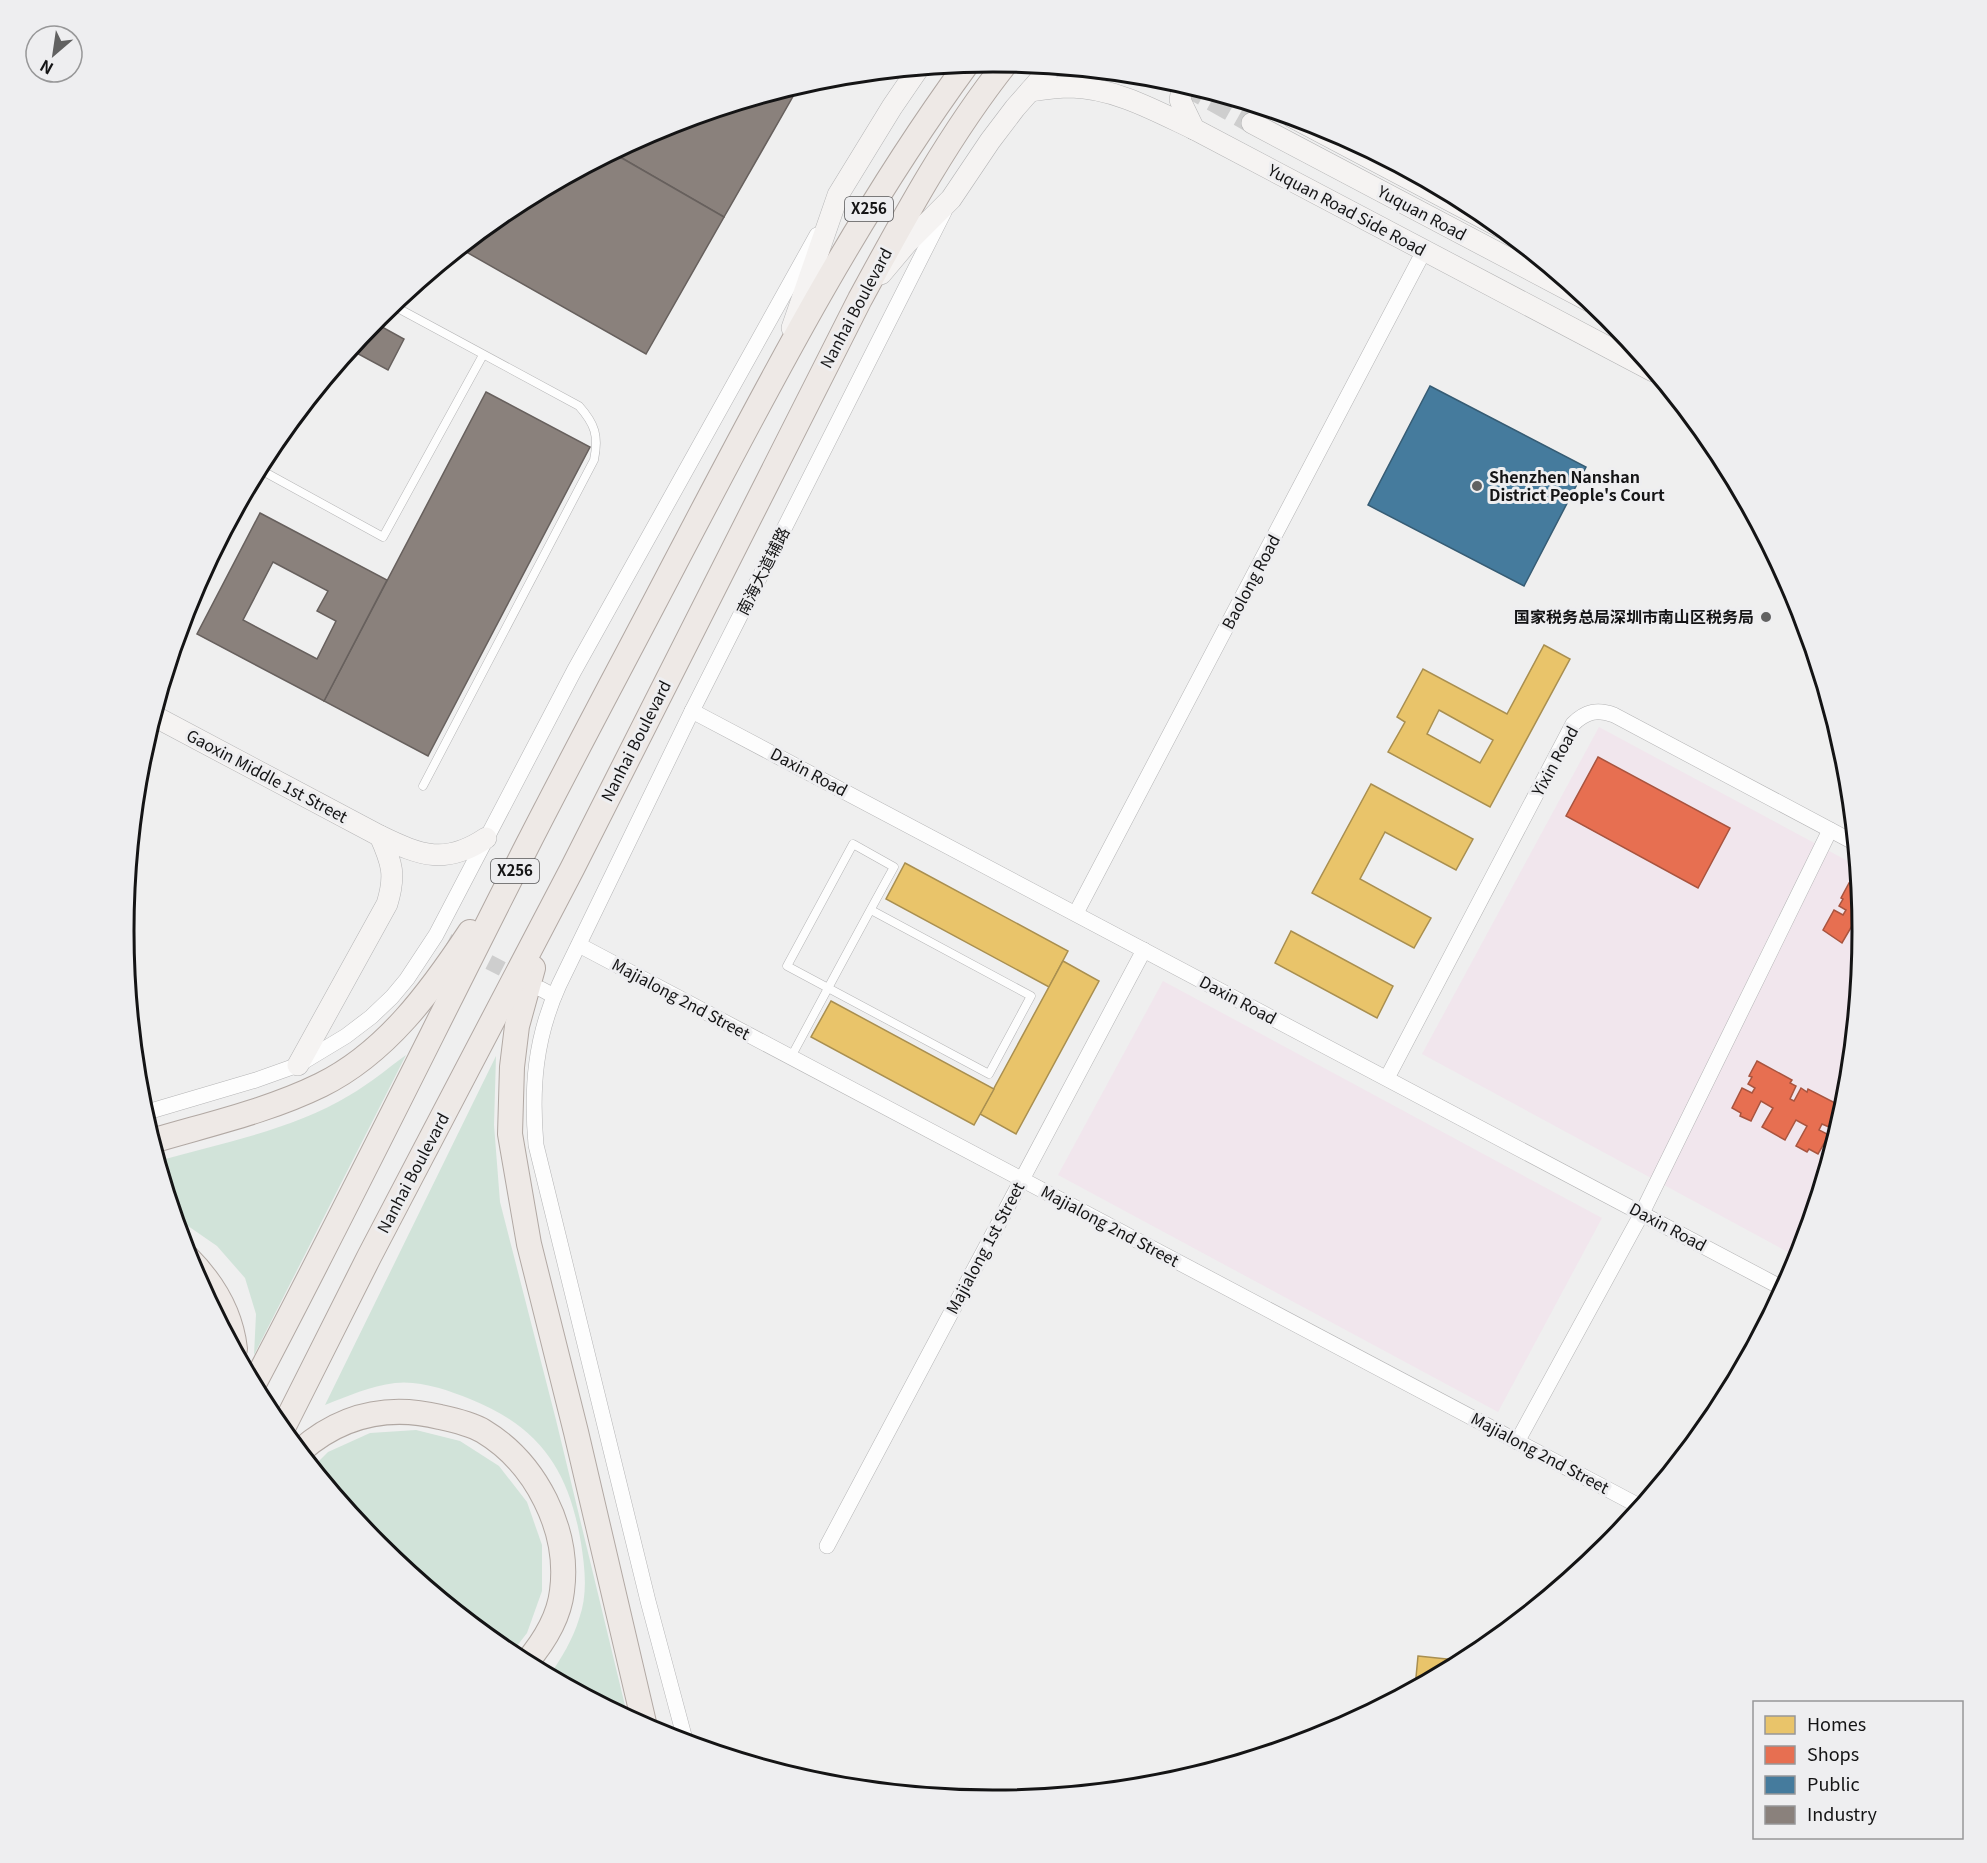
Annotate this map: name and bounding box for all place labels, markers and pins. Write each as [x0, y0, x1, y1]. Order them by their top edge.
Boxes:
place label: Shenzhen Nanshan District People's Court [1489, 464, 1665, 506]
marker: Shenzhen Nanshan District People's Court [1470, 479, 1484, 493]
place label: 国家税务总局深圳市南山区税务局 [1514, 604, 1754, 628]
marker: 国家税务总局深圳市南山区税务局 [1759, 610, 1773, 624]

